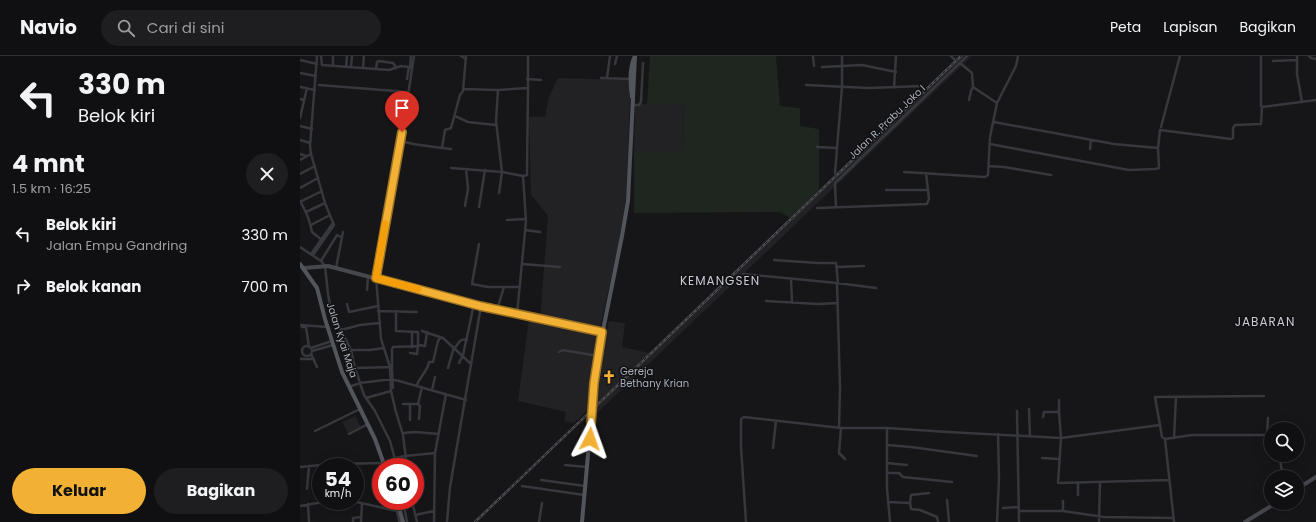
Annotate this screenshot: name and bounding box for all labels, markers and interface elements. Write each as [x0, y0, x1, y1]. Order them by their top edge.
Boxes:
search box [101, 10, 381, 46]
text: Navio [20, 14, 77, 41]
icon: search [115, 17, 137, 39]
text: Cari di sini [147, 17, 224, 38]
text: Peta [1110, 17, 1141, 37]
text: Lapisan [1163, 17, 1217, 37]
text: Bagikan [1239, 17, 1296, 37]
text: 330 m [78, 65, 166, 104]
icon: left [12, 72, 64, 124]
street label: Jalan R. Prabu Joko I [845, 81, 929, 163]
pin [385, 91, 419, 132]
icon: arrive [391, 97, 413, 119]
text: Belok kiri [78, 103, 155, 128]
text: 4 mnt [12, 147, 85, 180]
button: close [246, 153, 288, 195]
text: 1.5 km · 16:25 [12, 179, 91, 198]
text: Belok kiri [46, 214, 116, 235]
icon: left [12, 223, 34, 245]
text: 330 m [241, 224, 288, 245]
text: Jalan Empu Gandring [46, 236, 187, 255]
district label: KEMANGSEN [680, 272, 760, 289]
icon: right [12, 275, 34, 297]
text: Belok kanan [46, 276, 141, 297]
text: 700 m [242, 276, 288, 297]
street label: Jalan Kyai Maja [323, 300, 361, 380]
district label: JABARAN [1235, 313, 1295, 330]
place label: Gereja Bethany Krian [620, 364, 689, 391]
church icon: Gereja Bethany Krian [601, 369, 617, 385]
position arrow [569, 418, 611, 460]
map controls [1264, 422, 1304, 510]
button: search [1264, 422, 1304, 462]
speed limit sign: 60 [372, 458, 424, 510]
text: 54 [325, 465, 351, 493]
button: Keluar [12, 468, 146, 514]
button: Bagikan [154, 468, 288, 514]
button: layers [1264, 470, 1304, 510]
text: km/h [325, 486, 351, 501]

